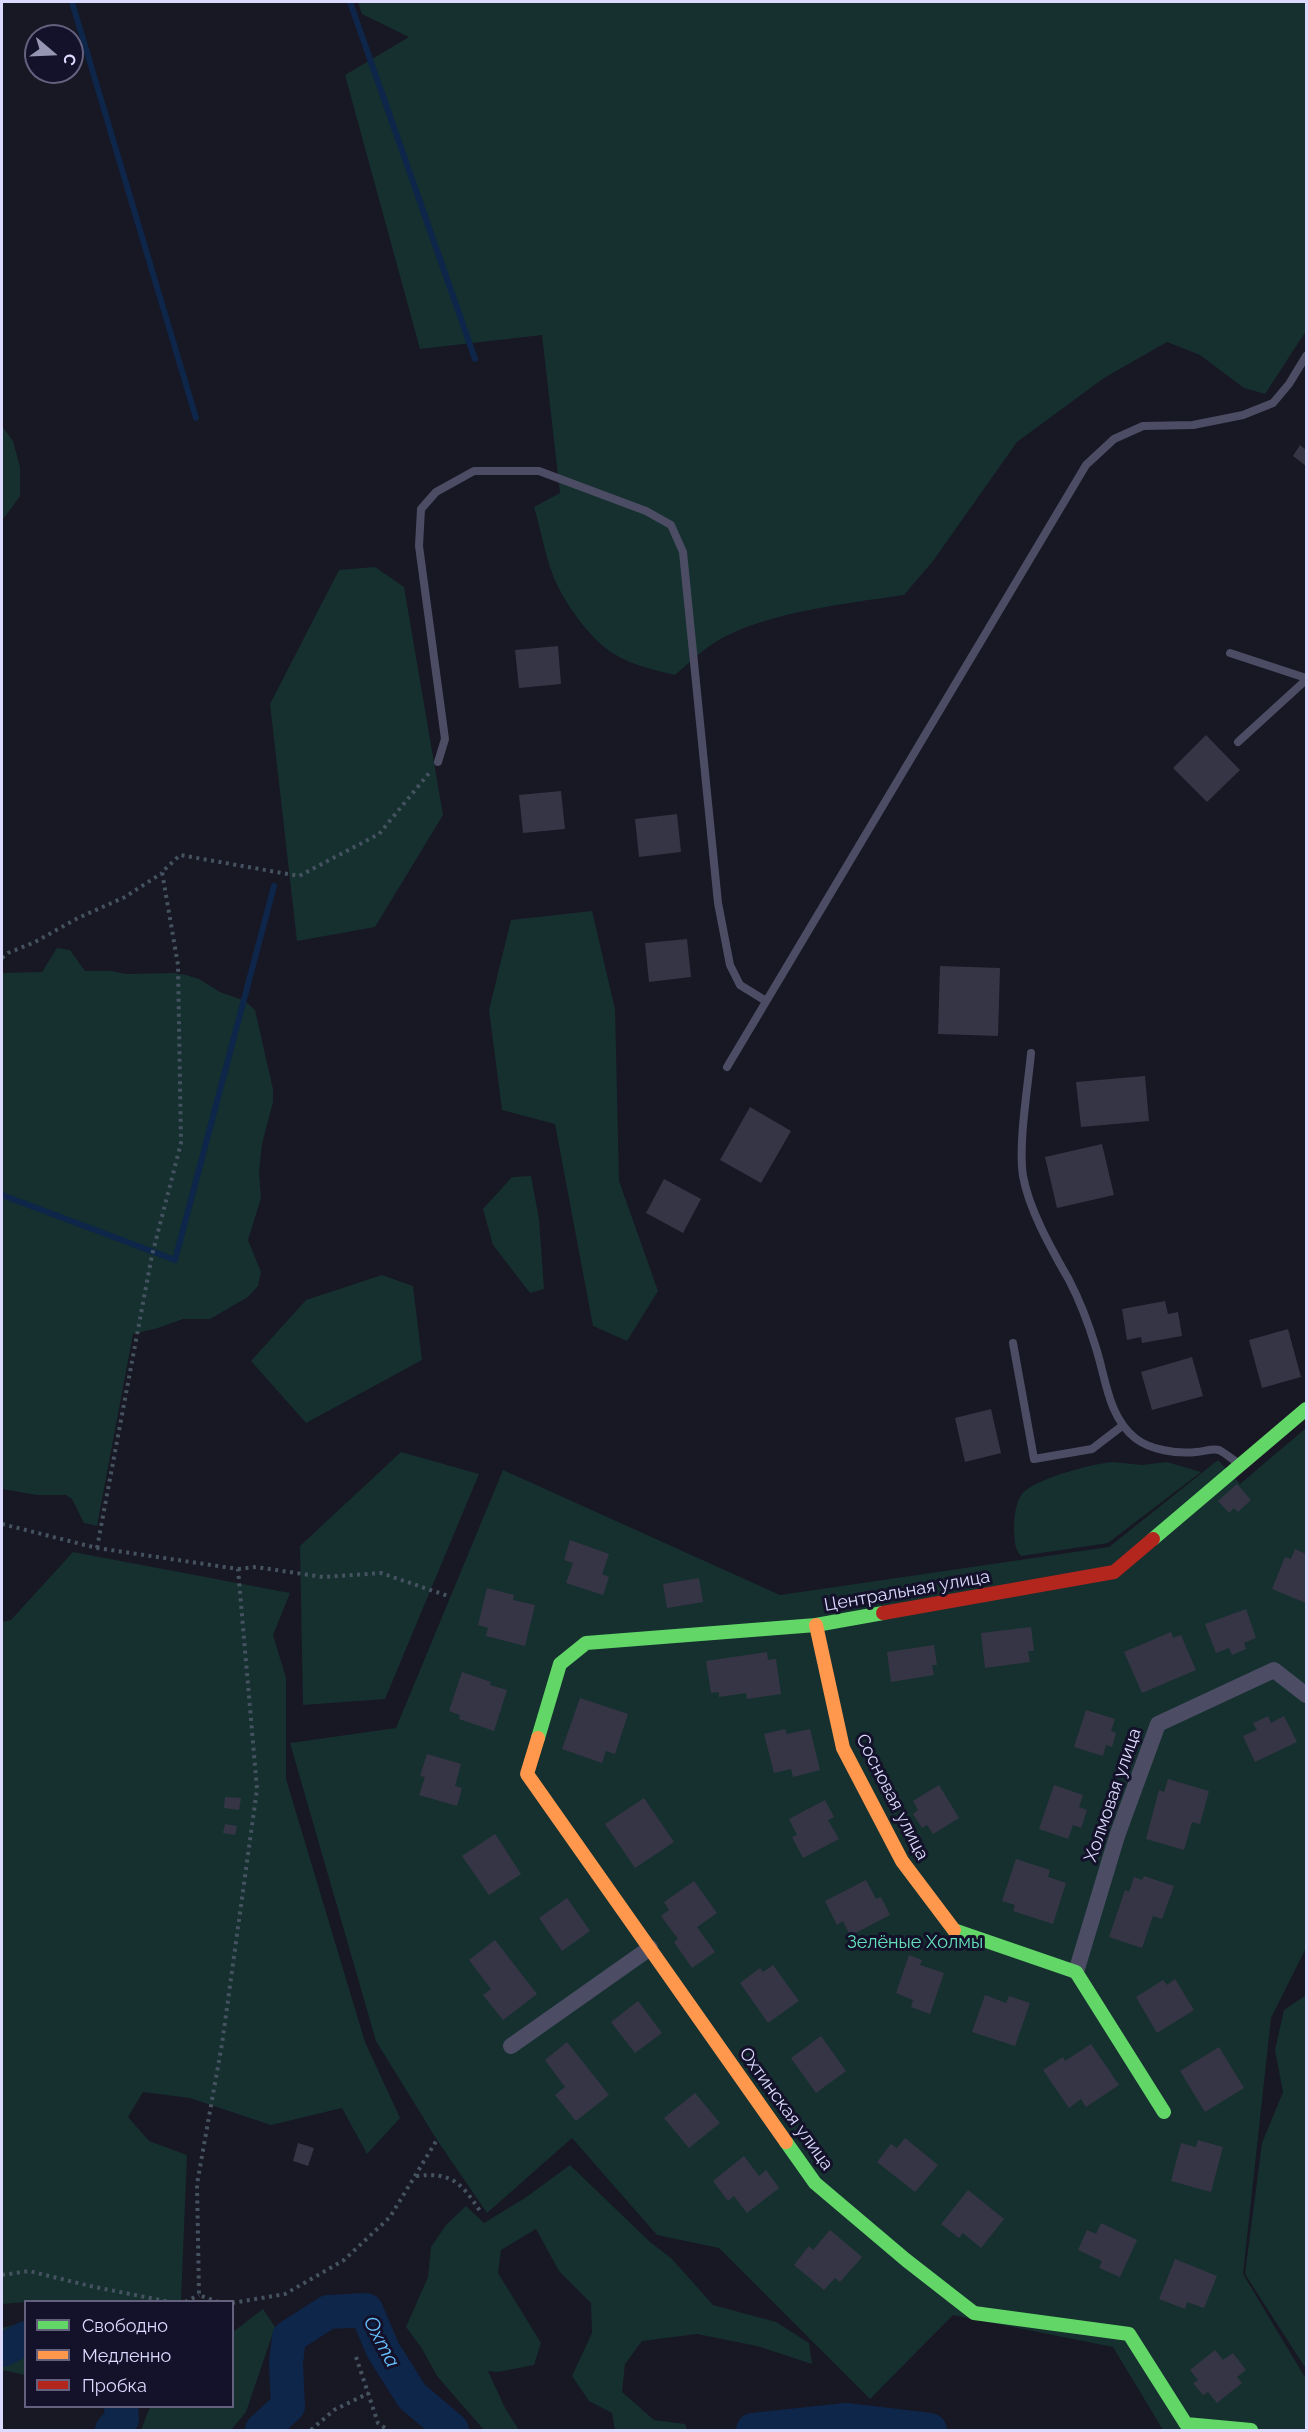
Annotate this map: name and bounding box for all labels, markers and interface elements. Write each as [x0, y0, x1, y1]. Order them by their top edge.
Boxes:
north arrow [24, 24, 84, 84]
text: С [59, 51, 80, 68]
street label: Центральная улица [822, 1566, 992, 1616]
street label: Холмовая улица [1080, 1725, 1146, 1865]
street label: Сосновая улица [851, 1730, 933, 1864]
park label: Зелёные Холмы [847, 1932, 983, 1954]
street label: Охтинская улица [734, 2044, 838, 2174]
legend [24, 2300, 234, 2408]
water label: Охта [358, 2312, 404, 2372]
text: Свободно [82, 2315, 168, 2336]
text: Медленно [82, 2345, 171, 2366]
text: Пробка [82, 2375, 147, 2396]

